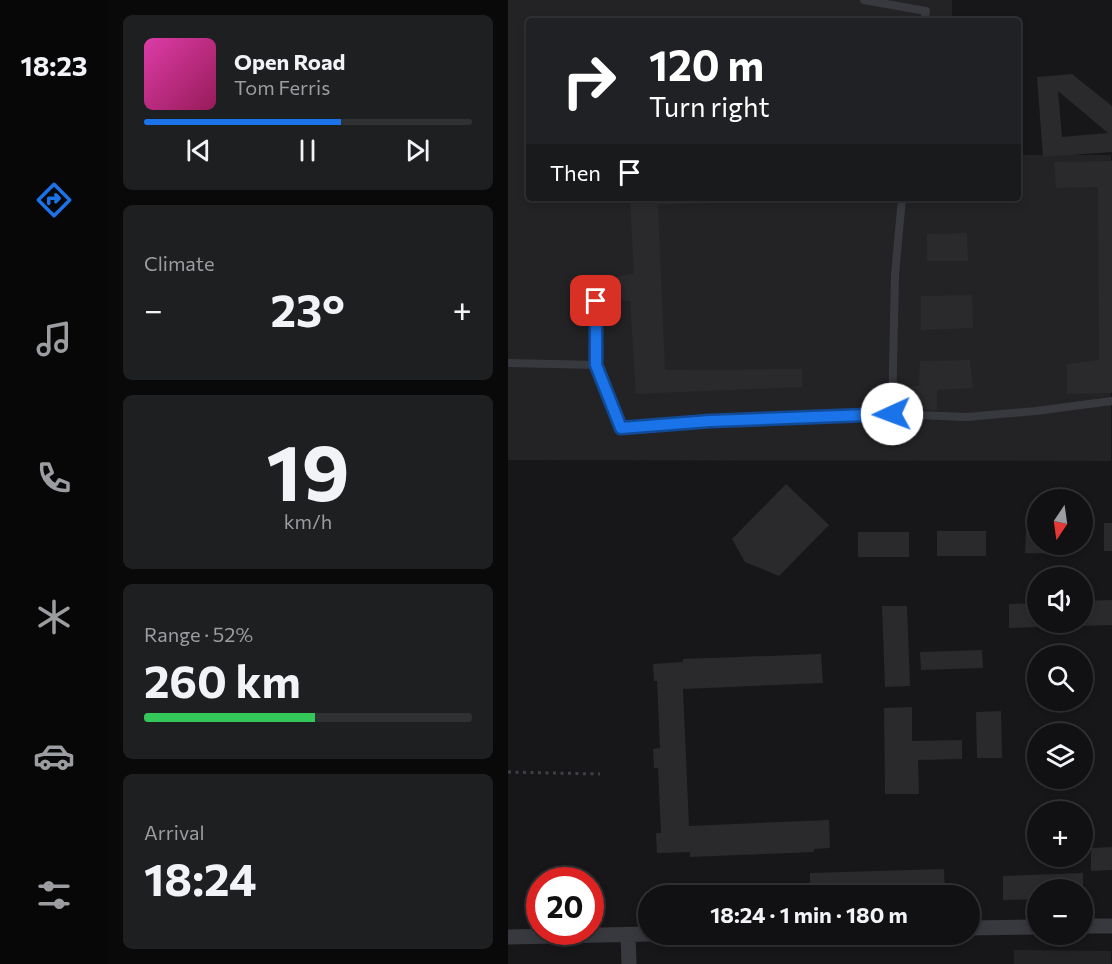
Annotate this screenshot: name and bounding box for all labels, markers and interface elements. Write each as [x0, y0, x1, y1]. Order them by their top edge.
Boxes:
text: 120 m [649, 38, 764, 90]
icon: right [550, 42, 628, 120]
text: Open Road [234, 48, 345, 75]
text: 18:23 [20, 49, 88, 82]
text: Tom Ferris [234, 75, 330, 99]
text: Turn right [649, 90, 769, 123]
icon: previous [182, 134, 215, 167]
icon: pause [291, 134, 324, 167]
icon: next [401, 134, 434, 167]
icon: arrive [613, 156, 646, 189]
text: Then [550, 159, 601, 186]
icon: directions [33, 179, 75, 221]
text: Climate [144, 251, 214, 275]
pin [570, 275, 621, 326]
text: 23° [271, 281, 345, 336]
icon: arrive [579, 284, 612, 317]
text: − [144, 288, 163, 329]
text: + [453, 288, 472, 329]
icon: music [33, 318, 75, 360]
position arrow [860, 382, 924, 446]
text: 19 [266, 422, 350, 517]
icon: phone [33, 457, 75, 499]
north arrow [1027, 489, 1093, 555]
map controls [1027, 489, 1093, 945]
text: km/h [284, 509, 332, 533]
button: sound [1027, 567, 1093, 633]
icon: climate [33, 596, 75, 638]
text: Range · 52% [144, 622, 253, 646]
button: search [1027, 645, 1093, 711]
text: 260 km [144, 652, 301, 707]
button: layers [1027, 723, 1093, 789]
icon: car [33, 735, 75, 777]
button: + [1027, 801, 1093, 867]
text: Arrival [144, 820, 205, 844]
text: 18:24 [144, 850, 257, 905]
speed limit sign: 20 [526, 867, 604, 945]
icon: filters [33, 874, 75, 916]
button: − [1027, 879, 1093, 945]
text: 18:24 · 1 min · 180 m [710, 901, 908, 928]

